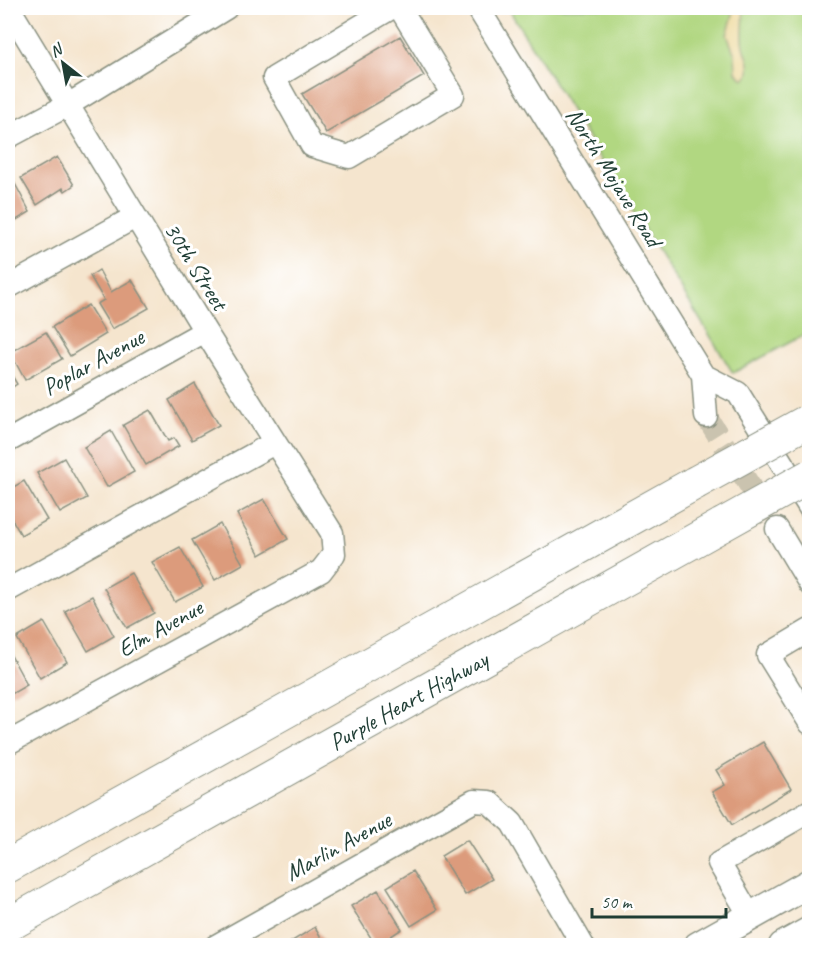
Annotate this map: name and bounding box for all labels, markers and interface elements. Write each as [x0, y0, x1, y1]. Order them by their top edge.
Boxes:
north arrow [33, 33, 93, 93]
text: N [46, 38, 68, 62]
street label: North Mojave Road [559, 102, 671, 255]
street label: 30th Street [157, 216, 236, 317]
street label: Poplar Avenue [37, 321, 151, 402]
street label: Elm Avenue [112, 591, 210, 664]
street label: Purple Heart Highway [324, 643, 495, 757]
street label: Marlin Avenue [280, 804, 398, 887]
scale bar [592, 881, 726, 919]
text: 50 m [601, 891, 634, 913]

